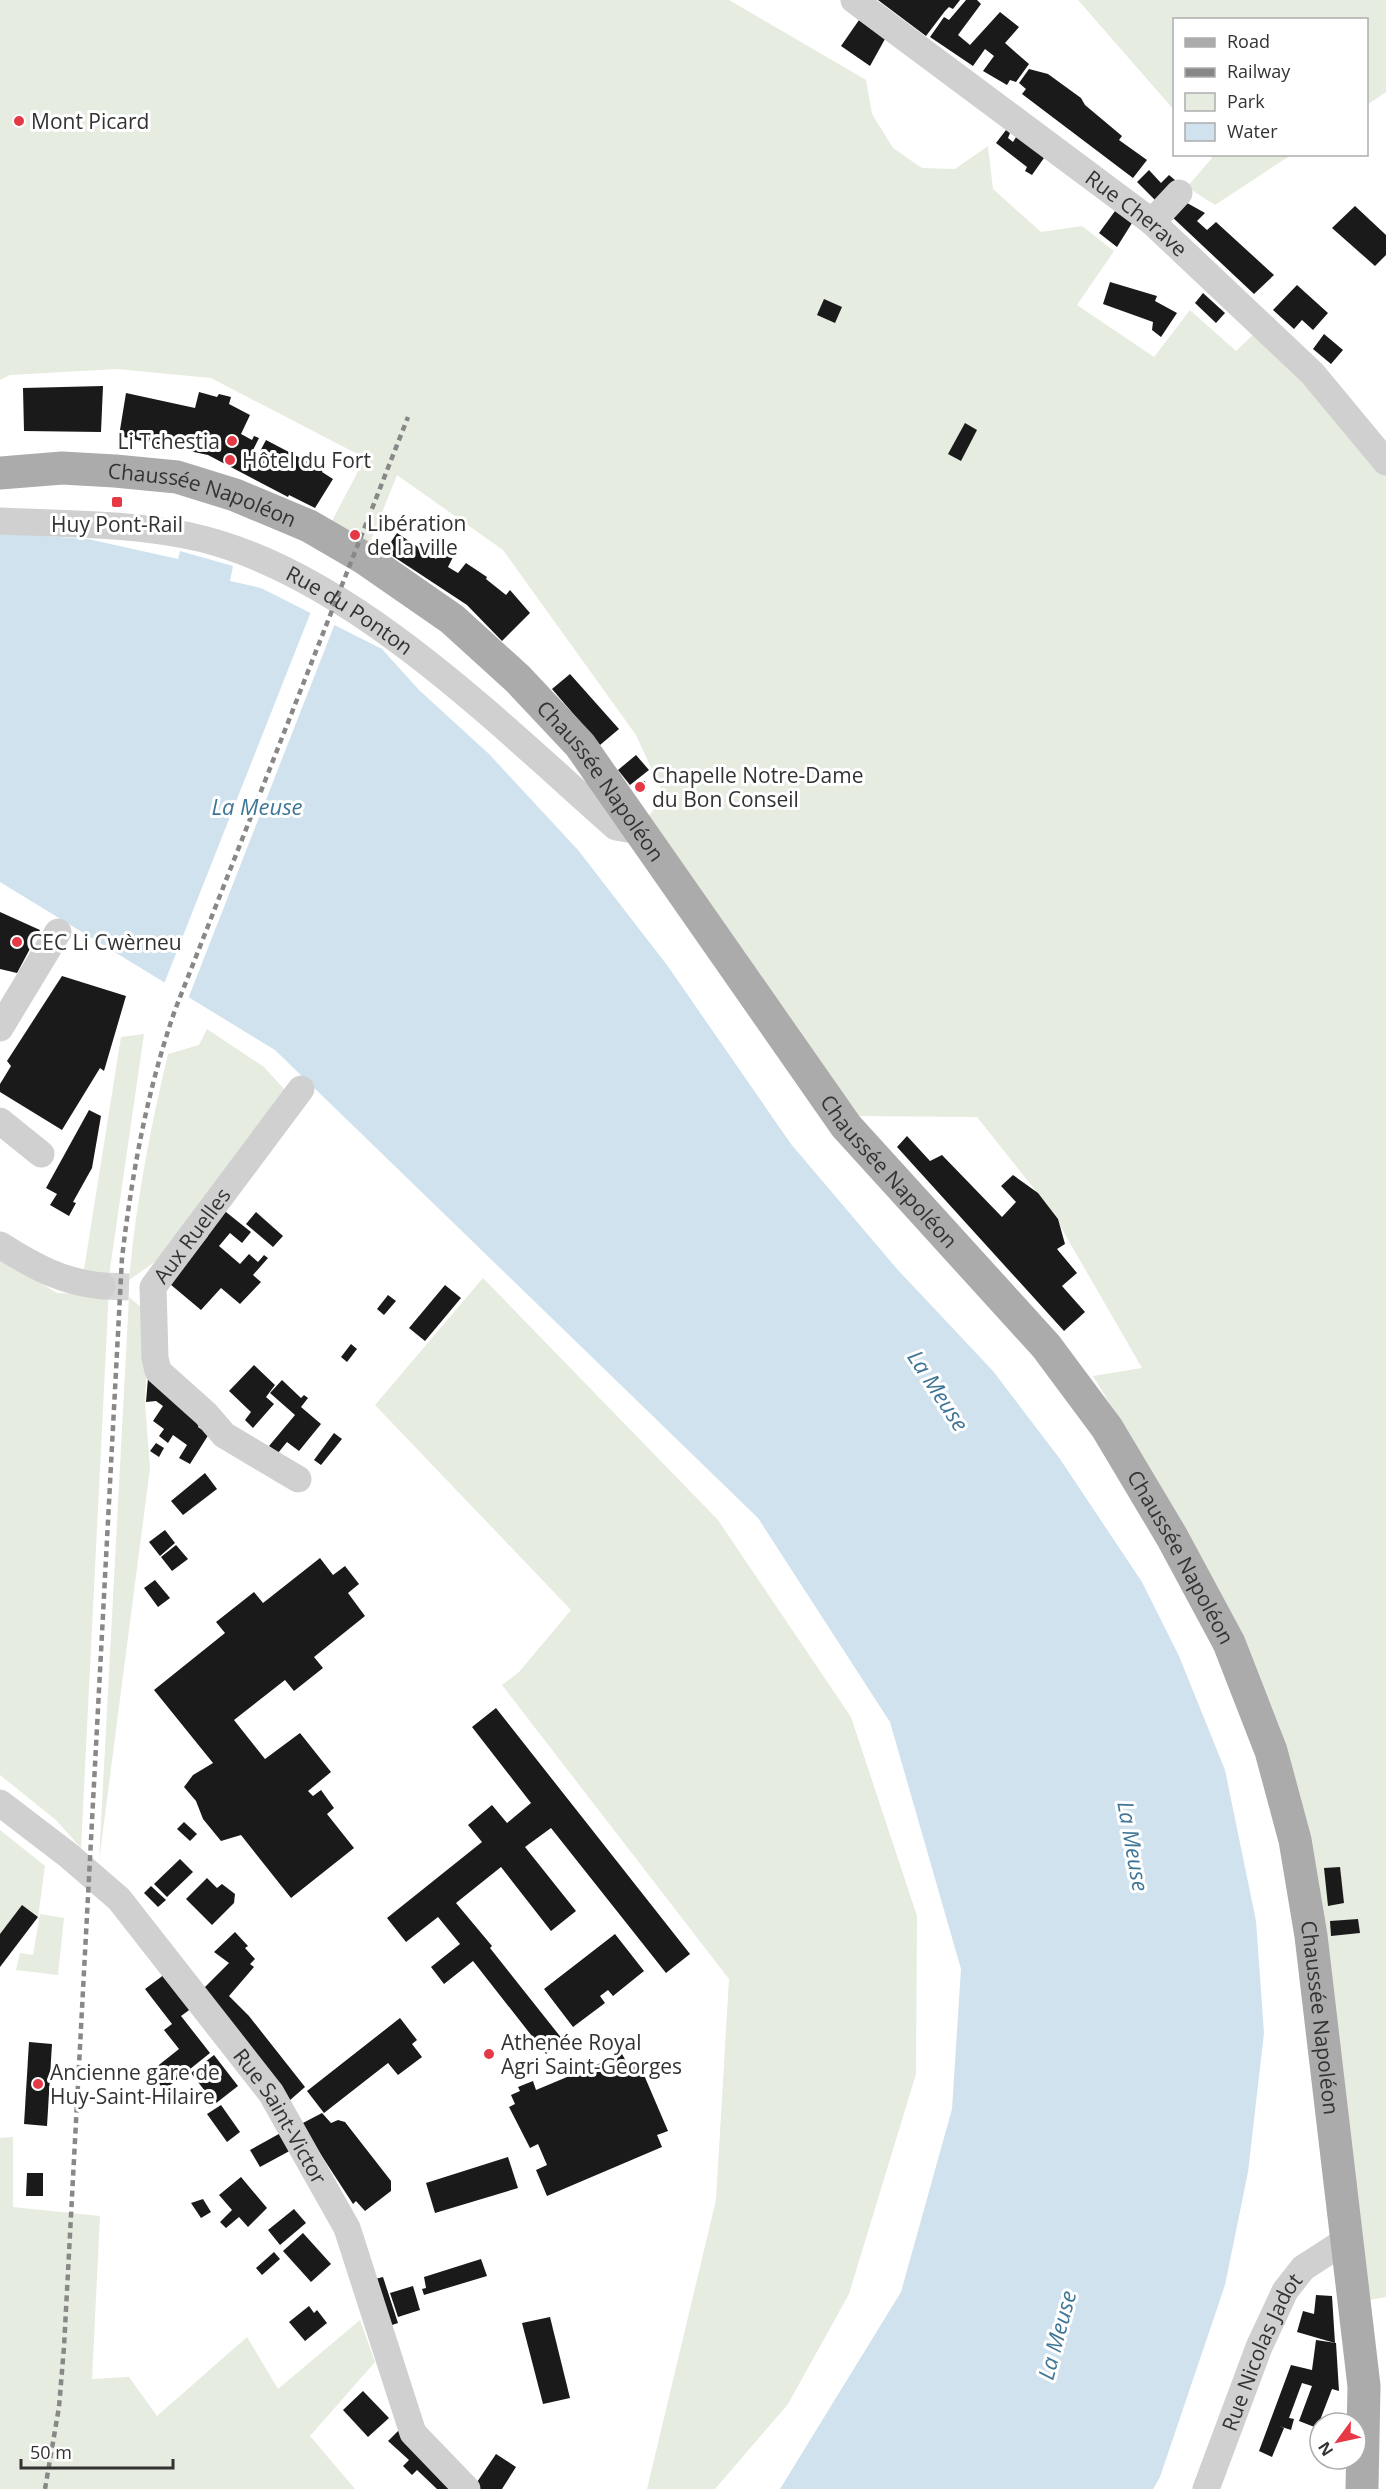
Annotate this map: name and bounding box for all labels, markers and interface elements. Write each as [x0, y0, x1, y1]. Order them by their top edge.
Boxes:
legend [1173, 18, 1368, 156]
text: Road [1227, 29, 1270, 53]
text: Railway [1227, 59, 1291, 83]
text: Park [1227, 89, 1265, 113]
place label: Mont Picard [31, 107, 149, 135]
marker: Mont Picard [12, 114, 26, 128]
text: Water [1227, 119, 1278, 143]
street label: Rue Cherave [1080, 163, 1194, 263]
place label: Li Tchestia [118, 427, 220, 455]
marker: Li Tchestia [225, 434, 239, 448]
place label: Hôtel du Fort [242, 446, 371, 474]
marker: Hôtel du Fort [223, 453, 237, 467]
street label: Chaussée Napoléon [107, 457, 301, 533]
marker: Huy Pont-Rail [110, 495, 124, 509]
place label: Libération de la ville [367, 509, 466, 561]
place label: Huy Pont-Rail [51, 510, 183, 538]
marker: Libération de la ville [348, 528, 362, 542]
street label: Rue du Ponton [281, 559, 419, 661]
street label: Chaussée Napoléon [531, 694, 671, 867]
place label: Chapelle Notre-Dame du Bon Conseil [652, 761, 863, 813]
marker: Chapelle Notre-Dame du Bon Conseil [633, 780, 647, 794]
water label: La Meuse [211, 791, 303, 821]
place label: CEC Li Cwèrneu [29, 928, 182, 956]
marker: CEC Li Cwèrneu [10, 935, 24, 949]
street label: Chaussée Napoléon [814, 1089, 964, 1254]
street label: Aux Ruelles [147, 1182, 237, 1289]
water label: La Meuse [902, 1344, 976, 1436]
street label: Chaussée Napoléon [1121, 1465, 1241, 1649]
water label: La Meuse [1111, 1798, 1157, 1894]
street label: Chaussée Napoléon [1295, 1918, 1346, 2116]
place label: Athenée Royal Agri Saint-Georges [501, 2028, 682, 2080]
street label: Rue Saint-Victor [227, 2043, 334, 2189]
marker: Athenée Royal Agri Saint-Georges [482, 2047, 496, 2061]
place label: Ancienne gare de Huy-Saint-Hilaire [50, 2058, 220, 2110]
marker: Ancienne gare de Huy-Saint-Hilaire [31, 2077, 45, 2091]
street label: Rue Nicolas Jadot [1215, 2267, 1308, 2435]
water label: La Meuse [1030, 2287, 1082, 2383]
north arrow [1308, 2411, 1368, 2471]
scale bar [21, 2432, 172, 2470]
text: N [1313, 2438, 1338, 2461]
text: 50 m [30, 2440, 72, 2464]

